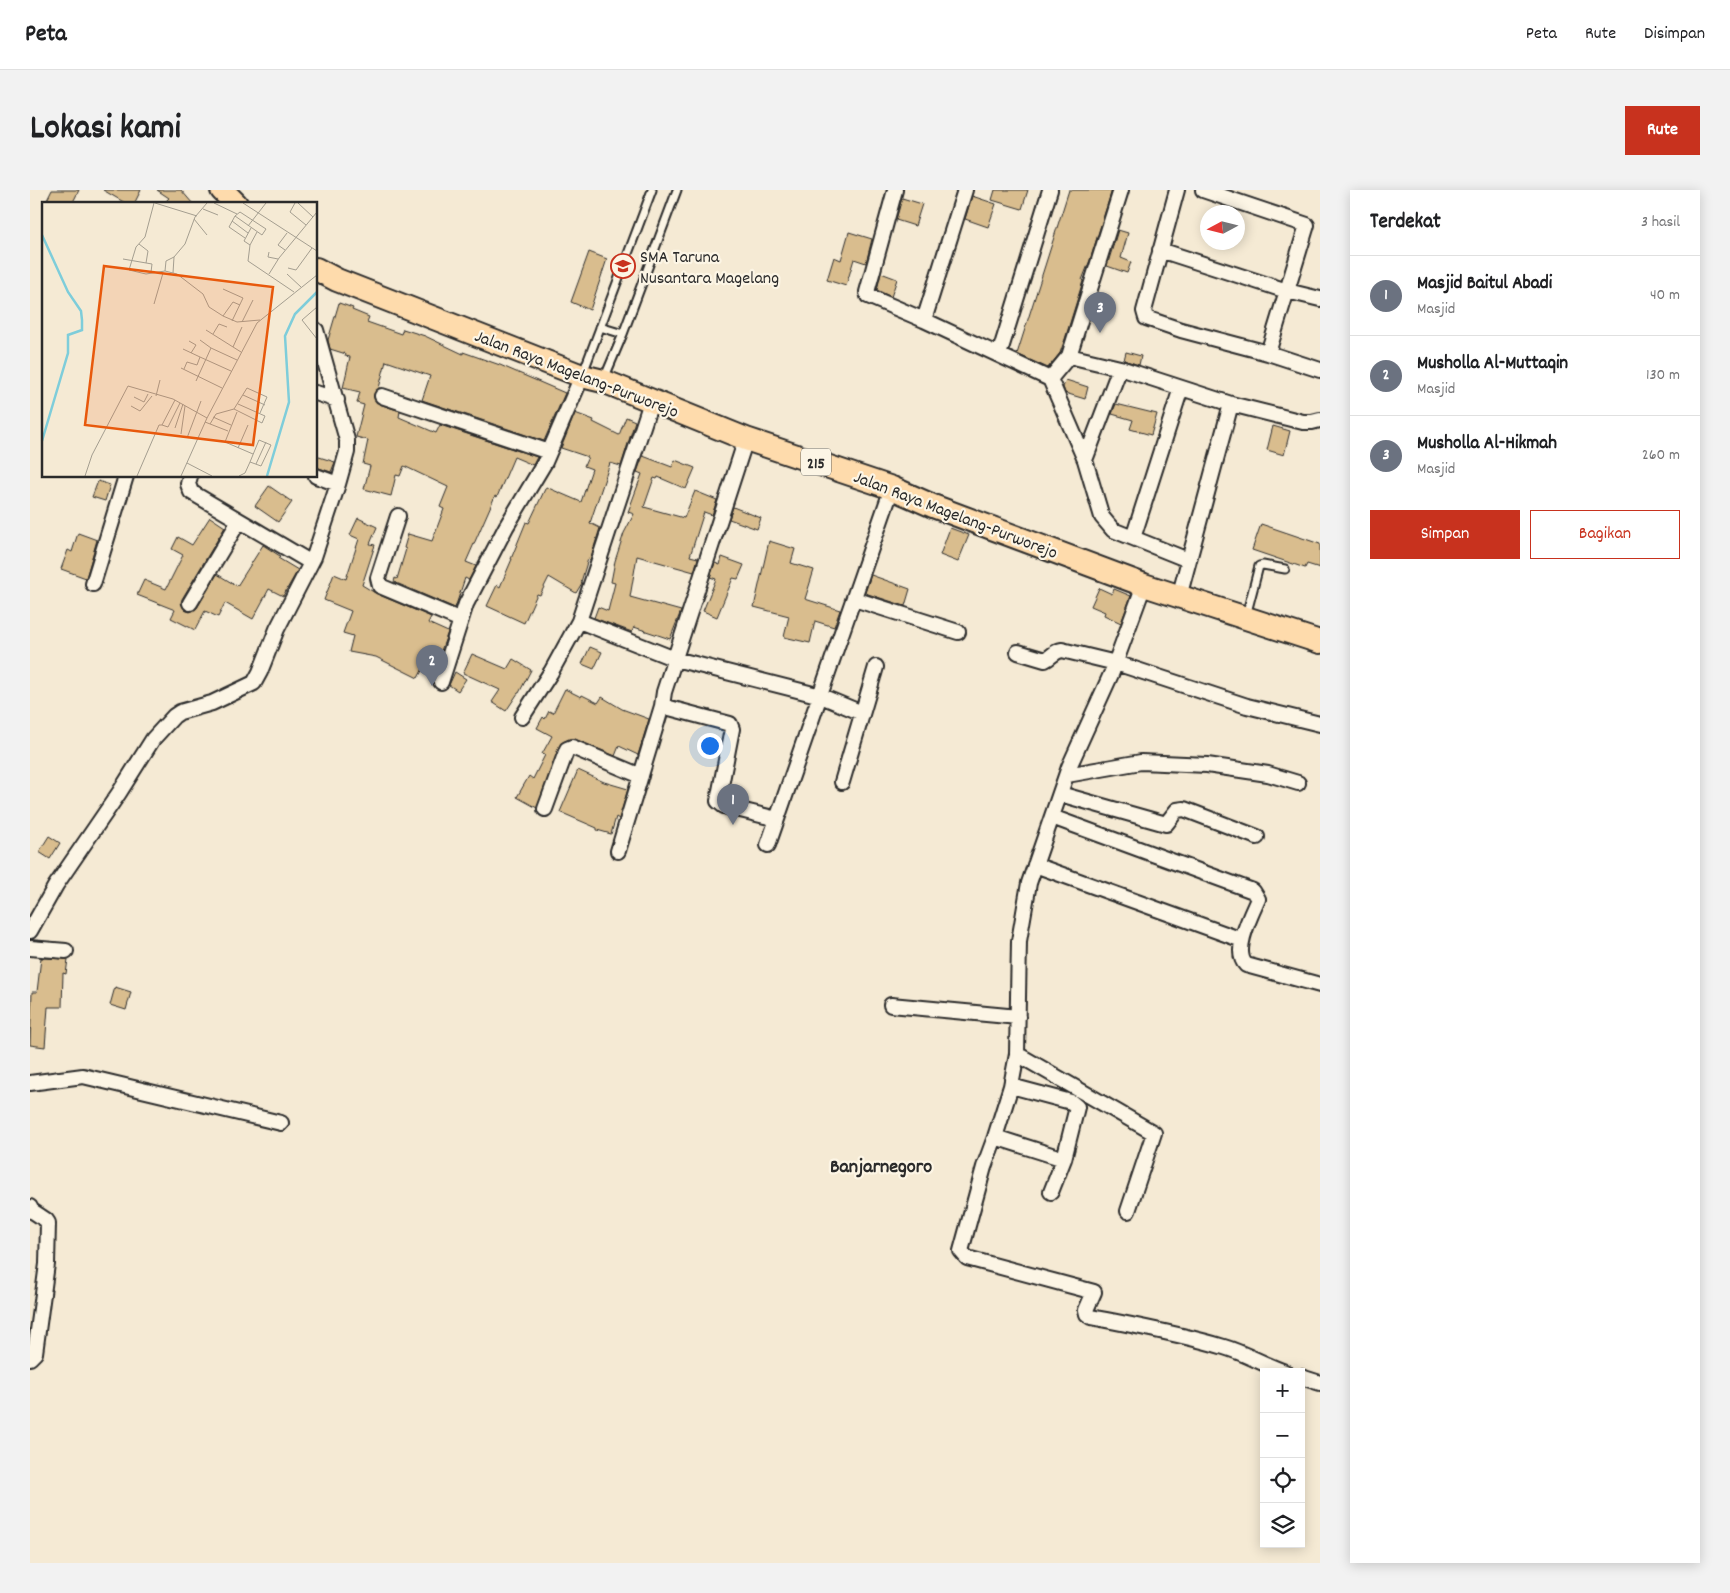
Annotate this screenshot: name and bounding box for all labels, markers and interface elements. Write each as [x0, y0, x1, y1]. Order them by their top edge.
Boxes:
text: Peta [25, 18, 67, 52]
text: Peta [1526, 22, 1557, 47]
text: Rute [1585, 22, 1616, 47]
text: Disimpan [1644, 22, 1705, 47]
text: Lokasi kami [30, 105, 181, 155]
button: Rute [1625, 106, 1700, 155]
inset map [42, 202, 318, 478]
north arrow [1200, 205, 1245, 250]
text: Terdekat [1370, 208, 1441, 238]
text: 3 hasil [1641, 211, 1680, 234]
place label: SMA Taruna Nusantara Magelang [640, 246, 779, 292]
school or university icon: SMA Taruna Nusantara Magelang [610, 253, 636, 279]
text: Masjid Baitul Abadi [1417, 271, 1552, 298]
text: 1 [1384, 284, 1388, 307]
text: 40 m [1650, 284, 1680, 307]
pin: 3 [1084, 292, 1116, 333]
text: Masjid [1417, 298, 1455, 321]
street label: Jalan Raya Magelang-Purworejo [470, 325, 682, 426]
text: Musholla Al-Muttaqin [1417, 351, 1568, 378]
text: 2 [1383, 364, 1390, 387]
text: 130 m [1646, 364, 1680, 387]
text: Masjid [1417, 378, 1455, 401]
text: Musholla Al-Hikmah [1417, 431, 1557, 458]
text: 3 [1382, 444, 1390, 467]
text: 260 m [1642, 444, 1680, 467]
road number: 215 [801, 448, 831, 476]
text: Masjid [1417, 458, 1455, 481]
street label: Jalan Raya Magelang-Purworejo [849, 466, 1061, 567]
button: Simpan [1370, 510, 1520, 559]
button: Bagikan [1530, 510, 1680, 559]
pin: 2 [416, 645, 448, 686]
your location [697, 733, 723, 759]
pin: 1 [717, 784, 749, 825]
district label: Banjarnegoro [830, 1154, 932, 1182]
map controls [1260, 1368, 1305, 1548]
button: + [1260, 1368, 1305, 1413]
button: − [1260, 1413, 1305, 1458]
button: locate [1260, 1458, 1305, 1503]
button: layers [1260, 1503, 1305, 1548]

